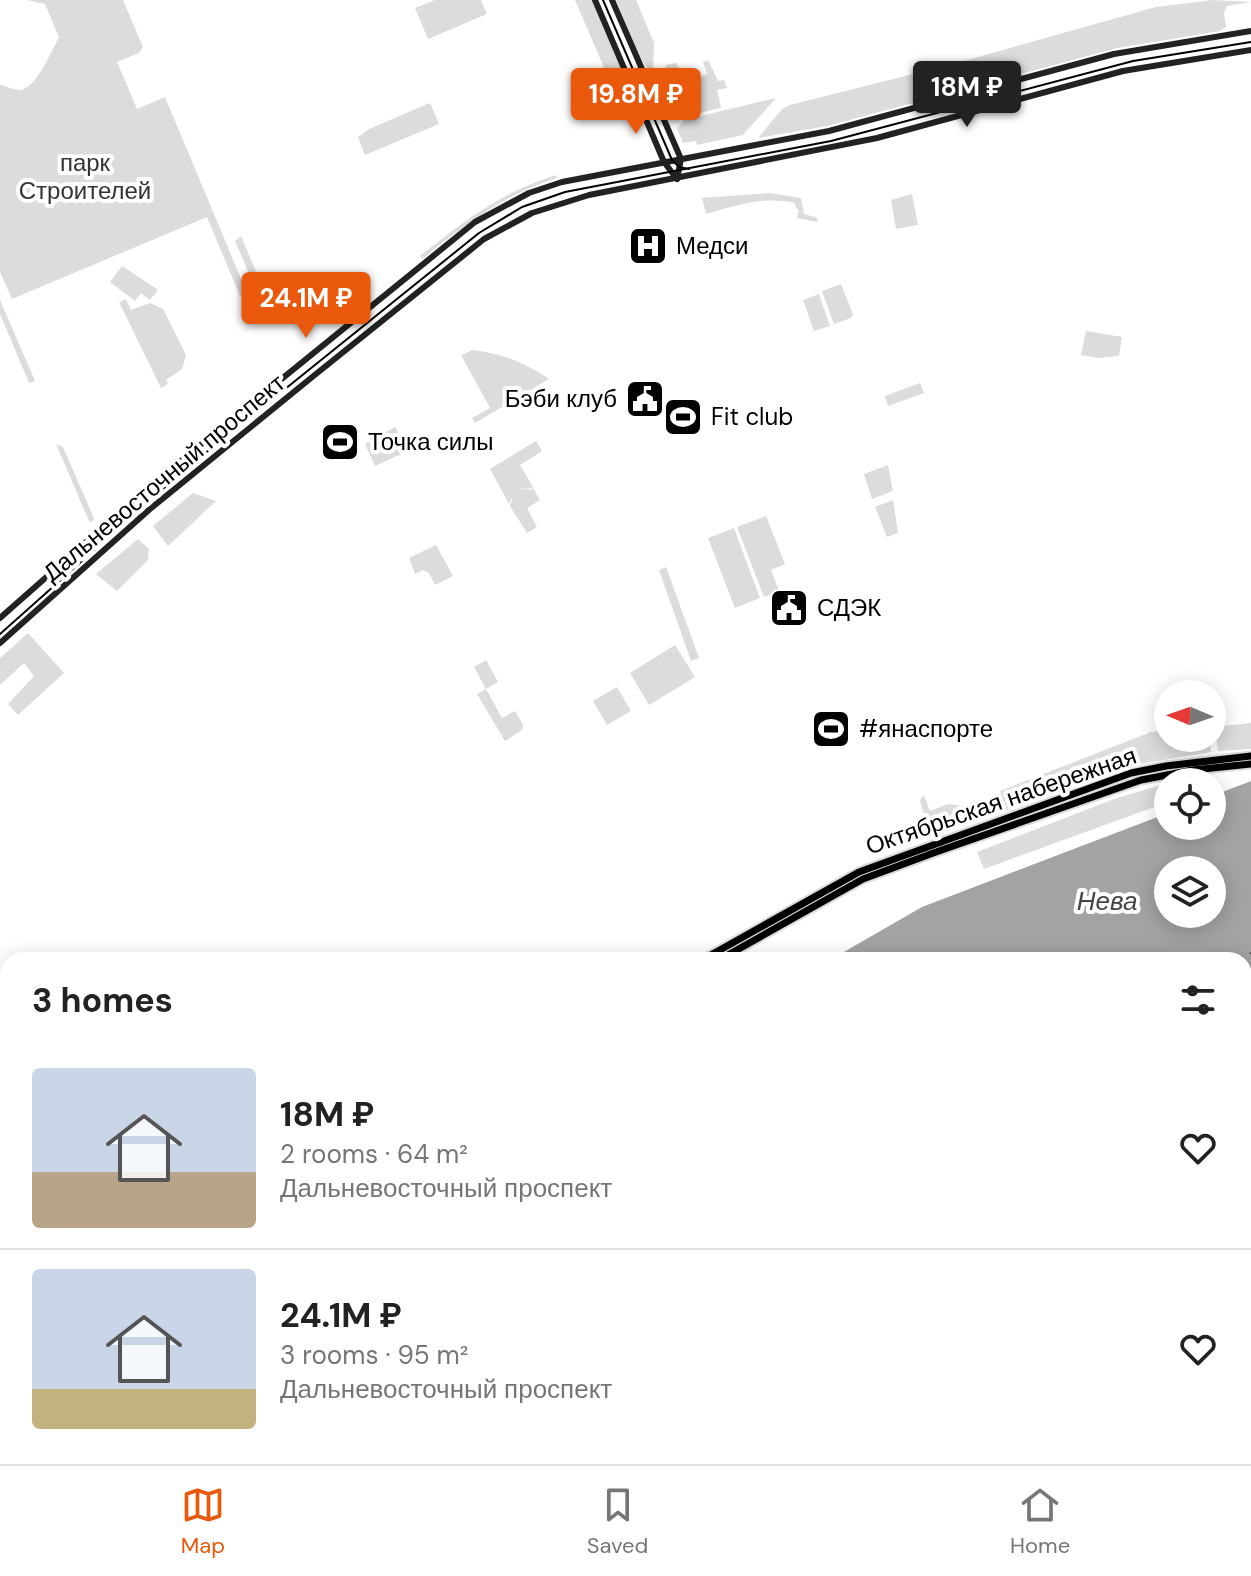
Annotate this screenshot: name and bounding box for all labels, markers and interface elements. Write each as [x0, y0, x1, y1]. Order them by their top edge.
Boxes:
pin: 18M ₽ [911, 61, 1023, 129]
pin: 19.8M ₽ [562, 68, 710, 136]
text: 18M ₽ [931, 70, 1003, 104]
text: 19.8M ₽ [589, 77, 683, 111]
park label: парк Строителей [19, 147, 151, 206]
hospital icon: Медси [627, 225, 669, 267]
place label: Медси [676, 230, 749, 261]
pin: 24.1M ₽ [232, 272, 380, 340]
text: 24.1M ₽ [259, 281, 353, 315]
street label: Дальневосточный проспект [36, 367, 291, 588]
public building icon: Бэби клуб [624, 378, 666, 420]
place label: Бэби клуб [505, 383, 617, 414]
sports icon: Fit club [662, 396, 704, 438]
place label: Fit club [711, 401, 793, 432]
sports icon: Точка силы [319, 421, 361, 463]
place label: Точка силы [368, 426, 494, 457]
public building icon: СДЭК [768, 587, 810, 629]
place label: СДЭК [817, 592, 881, 623]
north arrow [1154, 680, 1226, 752]
map controls [1154, 680, 1226, 928]
sports icon: #янаспорте [810, 708, 852, 750]
place label: #янаспорте [859, 713, 993, 744]
street label: Октябрьская набережная [861, 740, 1140, 861]
button: locate [1154, 768, 1226, 840]
button: layers [1154, 856, 1226, 928]
water label: Нева [1077, 884, 1137, 918]
text: 3 homes [32, 978, 173, 1023]
icon: filters [1176, 978, 1220, 1022]
text: 18M ₽ [280, 1092, 374, 1137]
icon: home [96, 1100, 192, 1196]
icon: heart [1176, 1126, 1220, 1170]
text: 2 rooms · 64 m² [280, 1137, 468, 1171]
text: Дальневосточный проспект [280, 1171, 612, 1205]
text: 24.1M ₽ [280, 1293, 402, 1338]
icon: home [96, 1301, 192, 1397]
icon: heart [1176, 1327, 1220, 1371]
text: 3 rooms · 95 m² [280, 1338, 468, 1372]
text: Дальневосточный проспект [280, 1372, 612, 1406]
tab: Map [181, 1483, 225, 1560]
tab: Saved [587, 1483, 648, 1560]
tab: Home [1010, 1483, 1070, 1560]

